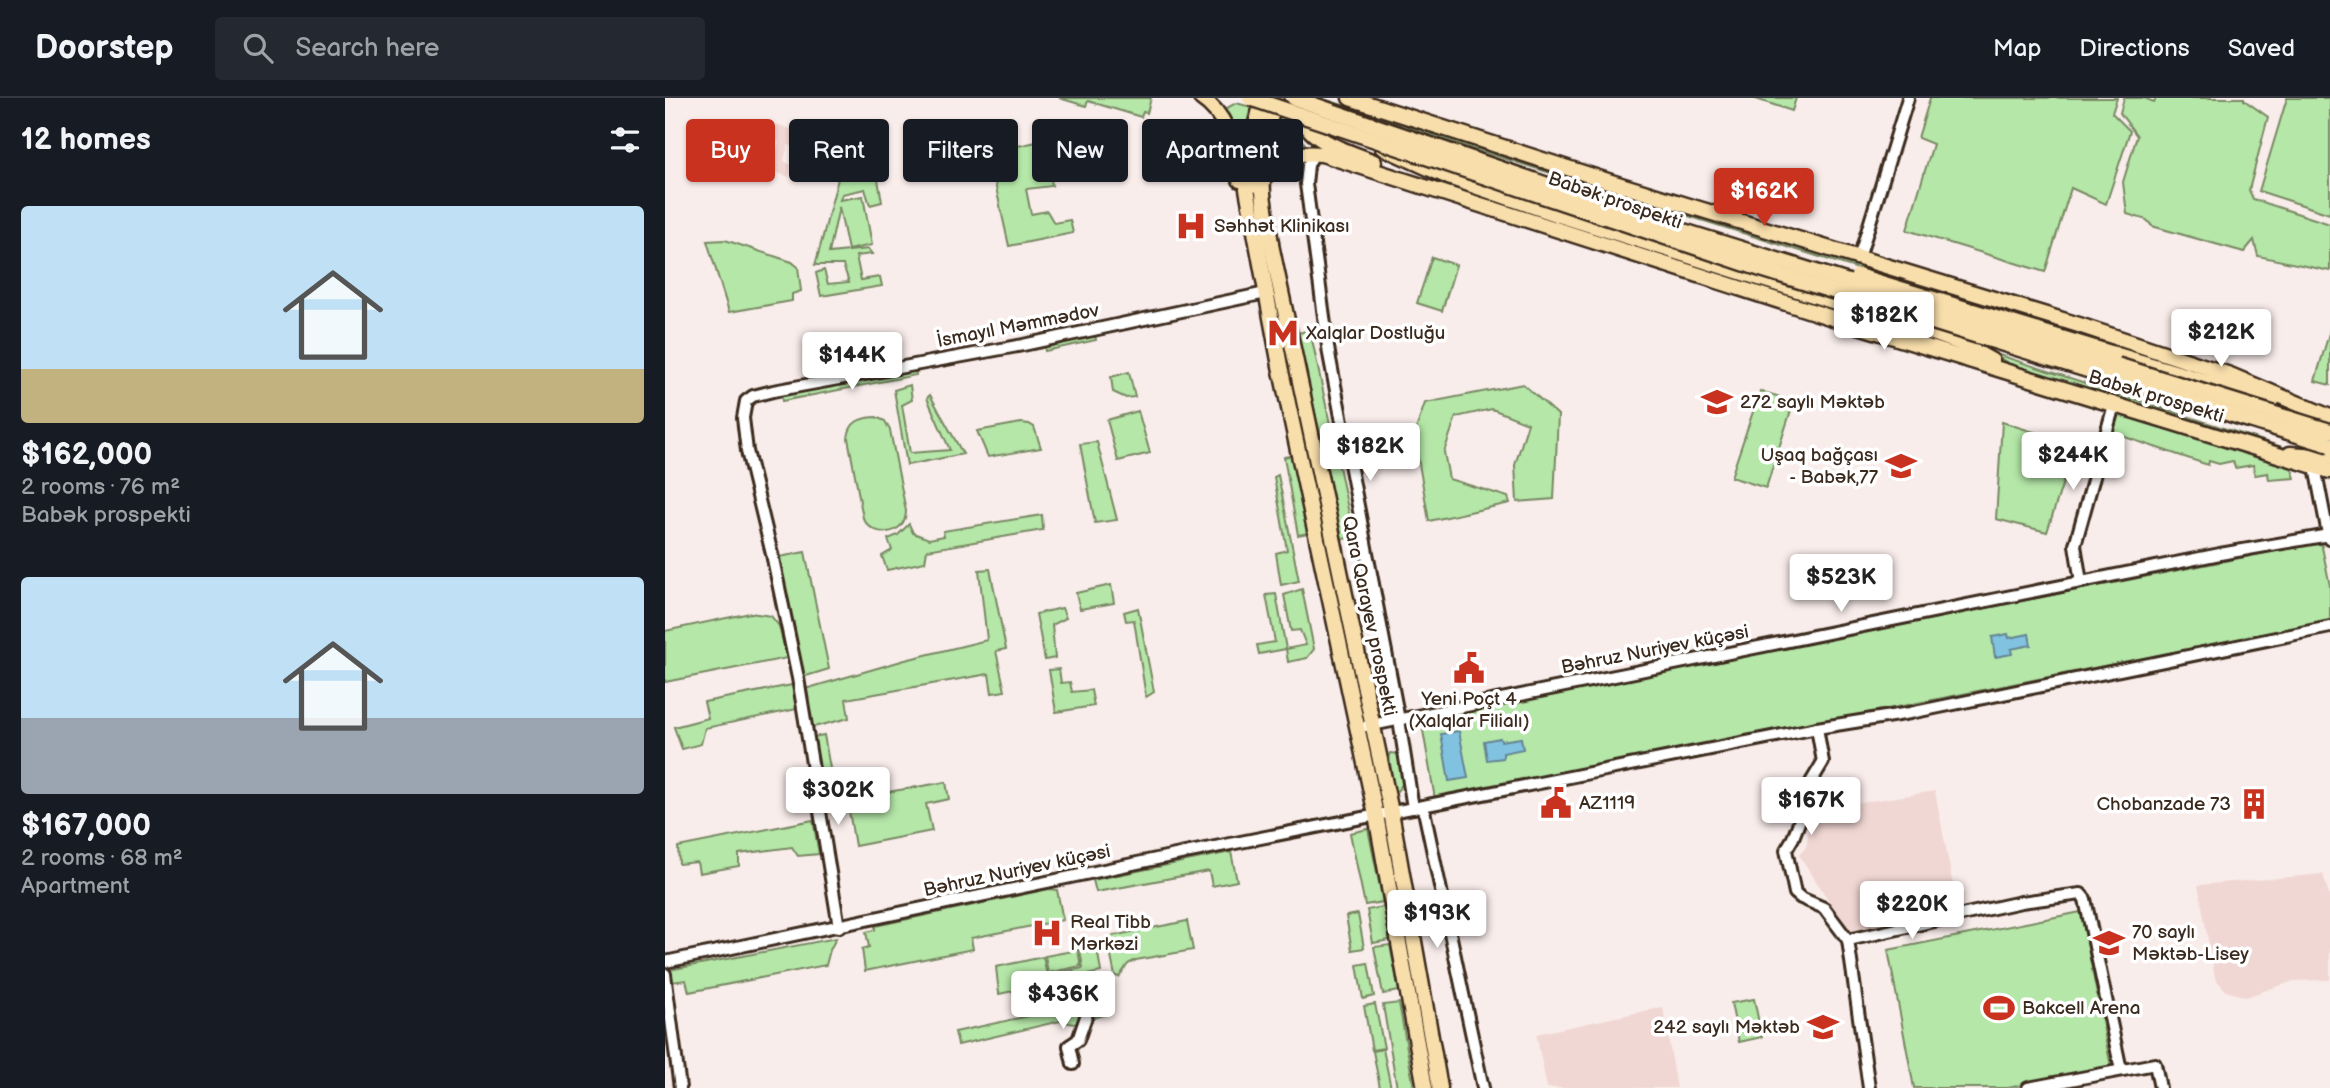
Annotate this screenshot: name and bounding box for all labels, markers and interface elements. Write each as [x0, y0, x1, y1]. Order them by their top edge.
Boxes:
search box [215, 17, 705, 80]
text: Doorstep [35, 28, 173, 68]
icon: search [239, 29, 277, 67]
text: Search here [295, 33, 439, 64]
text: Map [1993, 34, 2041, 63]
text: Directions [2079, 34, 2190, 63]
text: Saved [2228, 34, 2295, 63]
chip: Buy [686, 119, 775, 182]
chip: Rent [789, 119, 889, 182]
chip: Filters [903, 119, 1018, 182]
chip: New [1032, 119, 1128, 182]
chip: Apartment [1142, 119, 1303, 182]
icon: filters [606, 121, 644, 159]
text: 12 homes [21, 122, 151, 158]
street label: Babək prospekti [1545, 167, 1685, 235]
pin: $162K [1715, 169, 1813, 228]
text: $162K [1730, 177, 1798, 205]
hospital icon: Səhhət Klinikası [1174, 209, 1208, 243]
place label: Səhhət Klinikası [1214, 215, 1350, 238]
icon: home [270, 252, 396, 378]
pin: $182K [1835, 292, 1933, 352]
street label: İsmayıl Məmmədov [935, 299, 1102, 353]
text: $182K [1850, 301, 1918, 329]
pin: $212K [2172, 310, 2270, 369]
metro station icon: Xalqlar Dostluğu [1266, 316, 1300, 350]
text: $212K [2187, 318, 2255, 346]
place label: Xalqlar Dostluğu [1305, 322, 1445, 345]
pin: $144K [803, 332, 901, 392]
text: $144K [818, 341, 886, 369]
street label: Babək prospekti [2086, 365, 2226, 429]
school or university icon: 272 saylı Məktəb [1700, 385, 1734, 419]
place label: 272 saylı Məktəb [1740, 391, 1885, 414]
pin: $182K [1321, 424, 1419, 483]
text: $182K [1336, 432, 1404, 460]
pin: $244K [2024, 432, 2122, 492]
text: $162,000 [21, 437, 152, 473]
text: $244K [2038, 441, 2108, 469]
place label: Uşaq bağçası - Babək,77 [1760, 444, 1879, 489]
school or university icon: Uşaq bağçası - Babək,77 [1884, 449, 1918, 483]
text: 2 rooms · 76 m² [21, 473, 180, 501]
text: Babək prospekti [21, 501, 191, 529]
street label: Qara Qarayev prospekti [1337, 514, 1401, 718]
pin: $523K [1792, 554, 1890, 614]
text: $523K [1806, 563, 1876, 591]
street label: Bəhruz Nuriyev küçəsi [1559, 621, 1751, 679]
icon: home [270, 623, 396, 749]
public building icon: Yeni Poçt 4 (Xalqlar Filialı) [1452, 651, 1486, 685]
place label: Yeni Poçt 4 (Xalqlar Filialı) [1408, 688, 1530, 733]
pin: $302K [789, 768, 887, 827]
text: $302K [802, 776, 874, 804]
pin: $167K [1762, 778, 1860, 837]
public building icon: AZ1119 [1539, 786, 1573, 820]
text: $167K [1777, 786, 1845, 814]
building icon: Chobanzade 73 [2237, 787, 2271, 821]
place label: AZ1119 [1579, 792, 1635, 815]
place label: Chobanzade 73 [2097, 793, 2231, 816]
text: $167,000 [21, 808, 151, 844]
street label: Bəhruz Nuriyev küçəsi [921, 840, 1113, 902]
text: 2 rooms · 68 m² [21, 844, 183, 872]
text: Apartment [21, 872, 130, 900]
pin: $220K [1863, 882, 1961, 941]
pin: $193K [1388, 890, 1486, 950]
text: $220K [1876, 890, 1948, 918]
text: $193K [1403, 899, 1471, 927]
place label: Real Tibb Mərkəzi [1070, 911, 1151, 956]
hospital icon: Real Tibb Mərkəzi [1030, 916, 1064, 950]
place label: 70 saylı Məktəb-Lisey [2132, 921, 2249, 966]
school or university icon: 70 saylı Məktəb-Lisey [2092, 926, 2126, 960]
pin: $436K [1014, 972, 1112, 1031]
text: $436K [1027, 980, 1099, 1008]
sports icon: Bakcell Arena [1982, 991, 2016, 1025]
place label: Bakcell Arena [2022, 997, 2141, 1020]
school or university icon: 242 saylı Məktəb [1806, 1010, 1840, 1044]
place label: 242 saylı Məktəb [1653, 1016, 1800, 1039]

